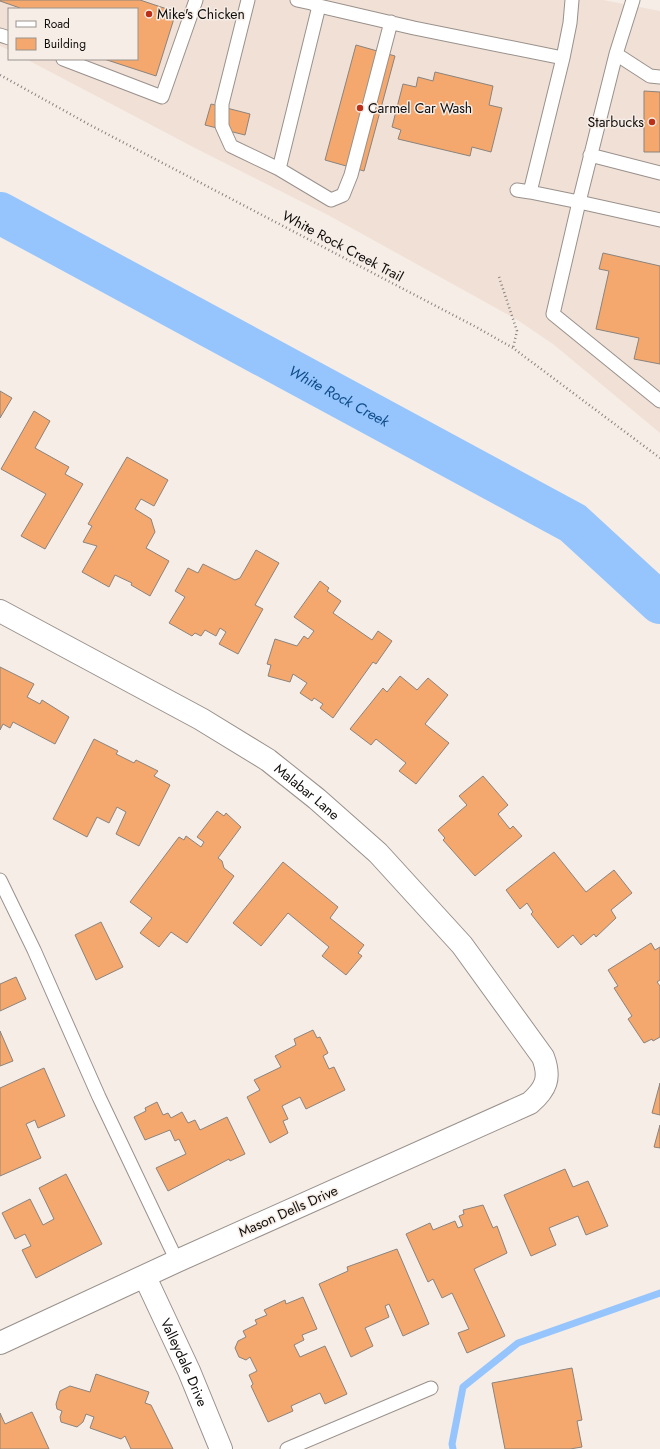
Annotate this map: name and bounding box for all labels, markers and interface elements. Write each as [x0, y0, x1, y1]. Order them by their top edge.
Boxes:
place label: Mike's Chicken [157, 4, 245, 24]
legend [8, 8, 138, 60]
marker: Mike's Chicken [144, 9, 154, 19]
text: Road [44, 15, 70, 33]
text: Building [44, 35, 86, 53]
place label: Carmel Car Wash [368, 98, 472, 118]
marker: Carmel Car Wash [355, 103, 365, 113]
place label: Starbucks [588, 112, 644, 132]
marker: Starbucks [647, 117, 657, 127]
street label: White Rock Creek Trail [279, 206, 407, 286]
water label: White Rock Creek [284, 360, 393, 433]
street label: Malabar Lane [270, 759, 344, 825]
street label: Mason Dells Drive [235, 1180, 341, 1242]
street label: Valleydale Drive [156, 1315, 213, 1410]

